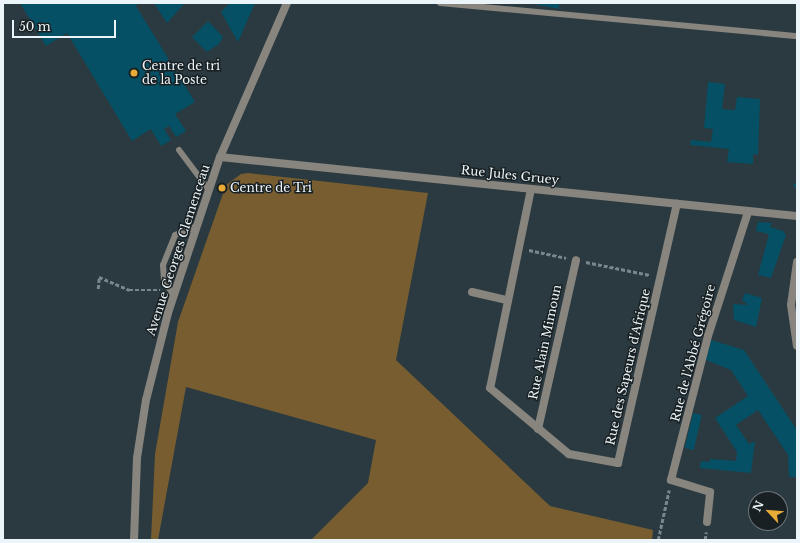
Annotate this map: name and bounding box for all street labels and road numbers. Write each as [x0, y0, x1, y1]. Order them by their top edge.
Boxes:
street label: Avenue Georges Clemenceau [143, 162, 213, 338]
street label: Rue Jules Gruey [460, 163, 560, 187]
street label: Rue Alain Mimoun [526, 283, 564, 401]
street label: Rue de l'Abbé Grégoire [668, 283, 718, 423]
street label: Rue des Sapeurs d'Afrique [603, 287, 653, 447]

